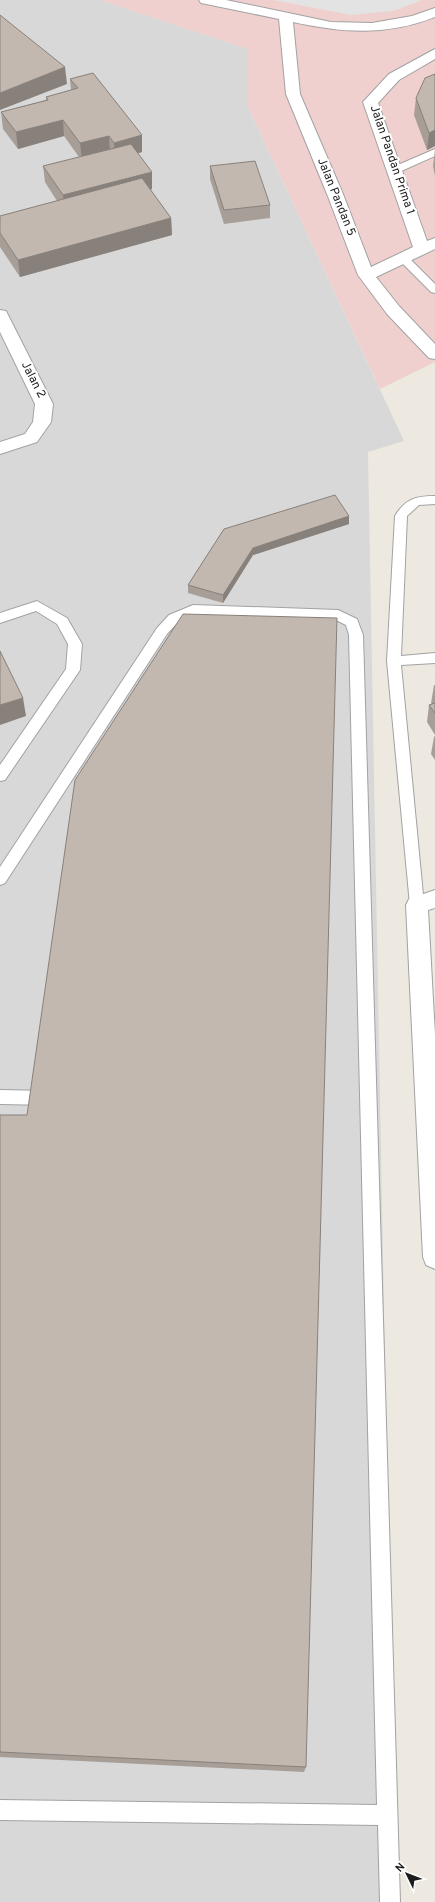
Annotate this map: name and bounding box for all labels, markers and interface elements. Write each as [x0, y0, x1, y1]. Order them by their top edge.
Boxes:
street label: Jalan Pandan Prima 1 [366, 103, 418, 217]
street label: Jalan Pandan 5 [313, 156, 359, 238]
street label: Jalan 2 [17, 359, 49, 401]
north arrow [387, 1854, 427, 1894]
text: N [393, 1860, 408, 1876]

